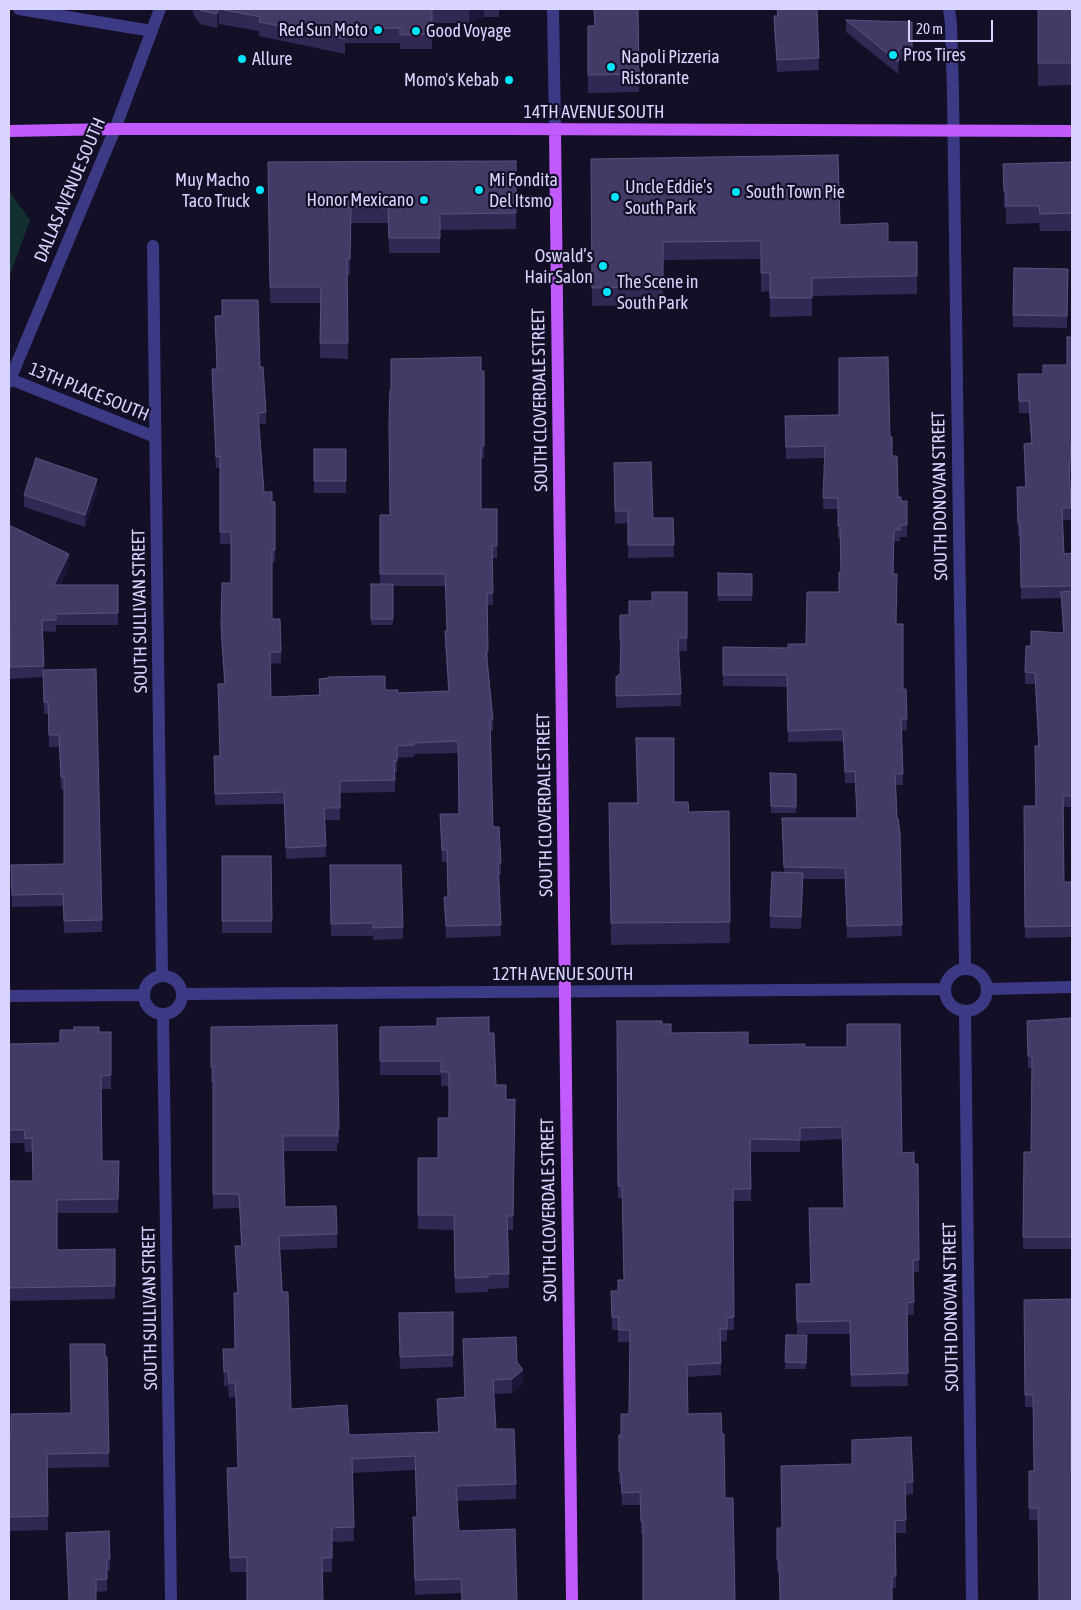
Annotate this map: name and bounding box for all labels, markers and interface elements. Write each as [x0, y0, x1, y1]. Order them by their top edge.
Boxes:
scale bar [911, 10, 996, 42]
place label: Red Sun Moto [278, 19, 368, 41]
place label: Good Voyage [426, 20, 511, 42]
text: 20 m [916, 20, 943, 37]
marker: Red Sun Moto [372, 24, 384, 36]
marker: Good Voyage [410, 25, 422, 37]
place label: Pros Tires [903, 44, 966, 66]
place label: Napoli Pizzeria Ristorante [621, 46, 720, 88]
place label: Allure [252, 48, 293, 70]
marker: Pros Tires [887, 49, 899, 61]
marker: Allure [236, 53, 248, 65]
marker: Napoli Pizzeria Ristorante [605, 61, 617, 73]
place label: Momo's Kebab [404, 69, 499, 91]
marker: Momo's Kebab [503, 74, 515, 86]
street label: 14TH AVENUE SOUTH [523, 101, 665, 123]
street label: DALLAS AVENUE SOUTH [30, 114, 110, 266]
place label: Muy Macho Taco Truck [175, 169, 250, 212]
place label: Mi Fondita Del Itsmo [489, 169, 558, 212]
place label: Uncle Eddie’s South Park [625, 176, 713, 218]
place label: South Town Pie [746, 181, 845, 203]
marker: Muy Macho Taco Truck [254, 184, 266, 196]
marker: Mi Fondita Del Itsmo [473, 184, 485, 196]
marker: South Town Pie [730, 186, 742, 198]
place label: Honor Mexicano [306, 189, 414, 211]
marker: Uncle Eddie’s South Park [609, 191, 621, 203]
marker: Honor Mexicano [418, 194, 430, 206]
place label: Oswald’s Hair Salon [525, 245, 593, 288]
marker: Oswald’s Hair Salon [597, 260, 609, 272]
place label: The Scene in South Park [617, 271, 699, 314]
marker: The Scene in South Park [601, 286, 613, 298]
street label: SOUTH CLOVERDALE STREET [528, 308, 552, 492]
street label: 13TH PLACE SOUTH [26, 358, 152, 426]
street label: SOUTH DONOVAN STREET [928, 411, 952, 581]
street label: SOUTH SULLIVAN STREET [128, 529, 152, 693]
street label: SOUTH CLOVERDALE STREET [533, 713, 557, 897]
street label: 12TH AVENUE SOUTH [492, 963, 634, 985]
street label: SOUTH CLOVERDALE STREET [537, 1118, 561, 1302]
street label: SOUTH DONOVAN STREET [939, 1222, 963, 1392]
street label: SOUTH SULLIVAN STREET [138, 1226, 162, 1390]

